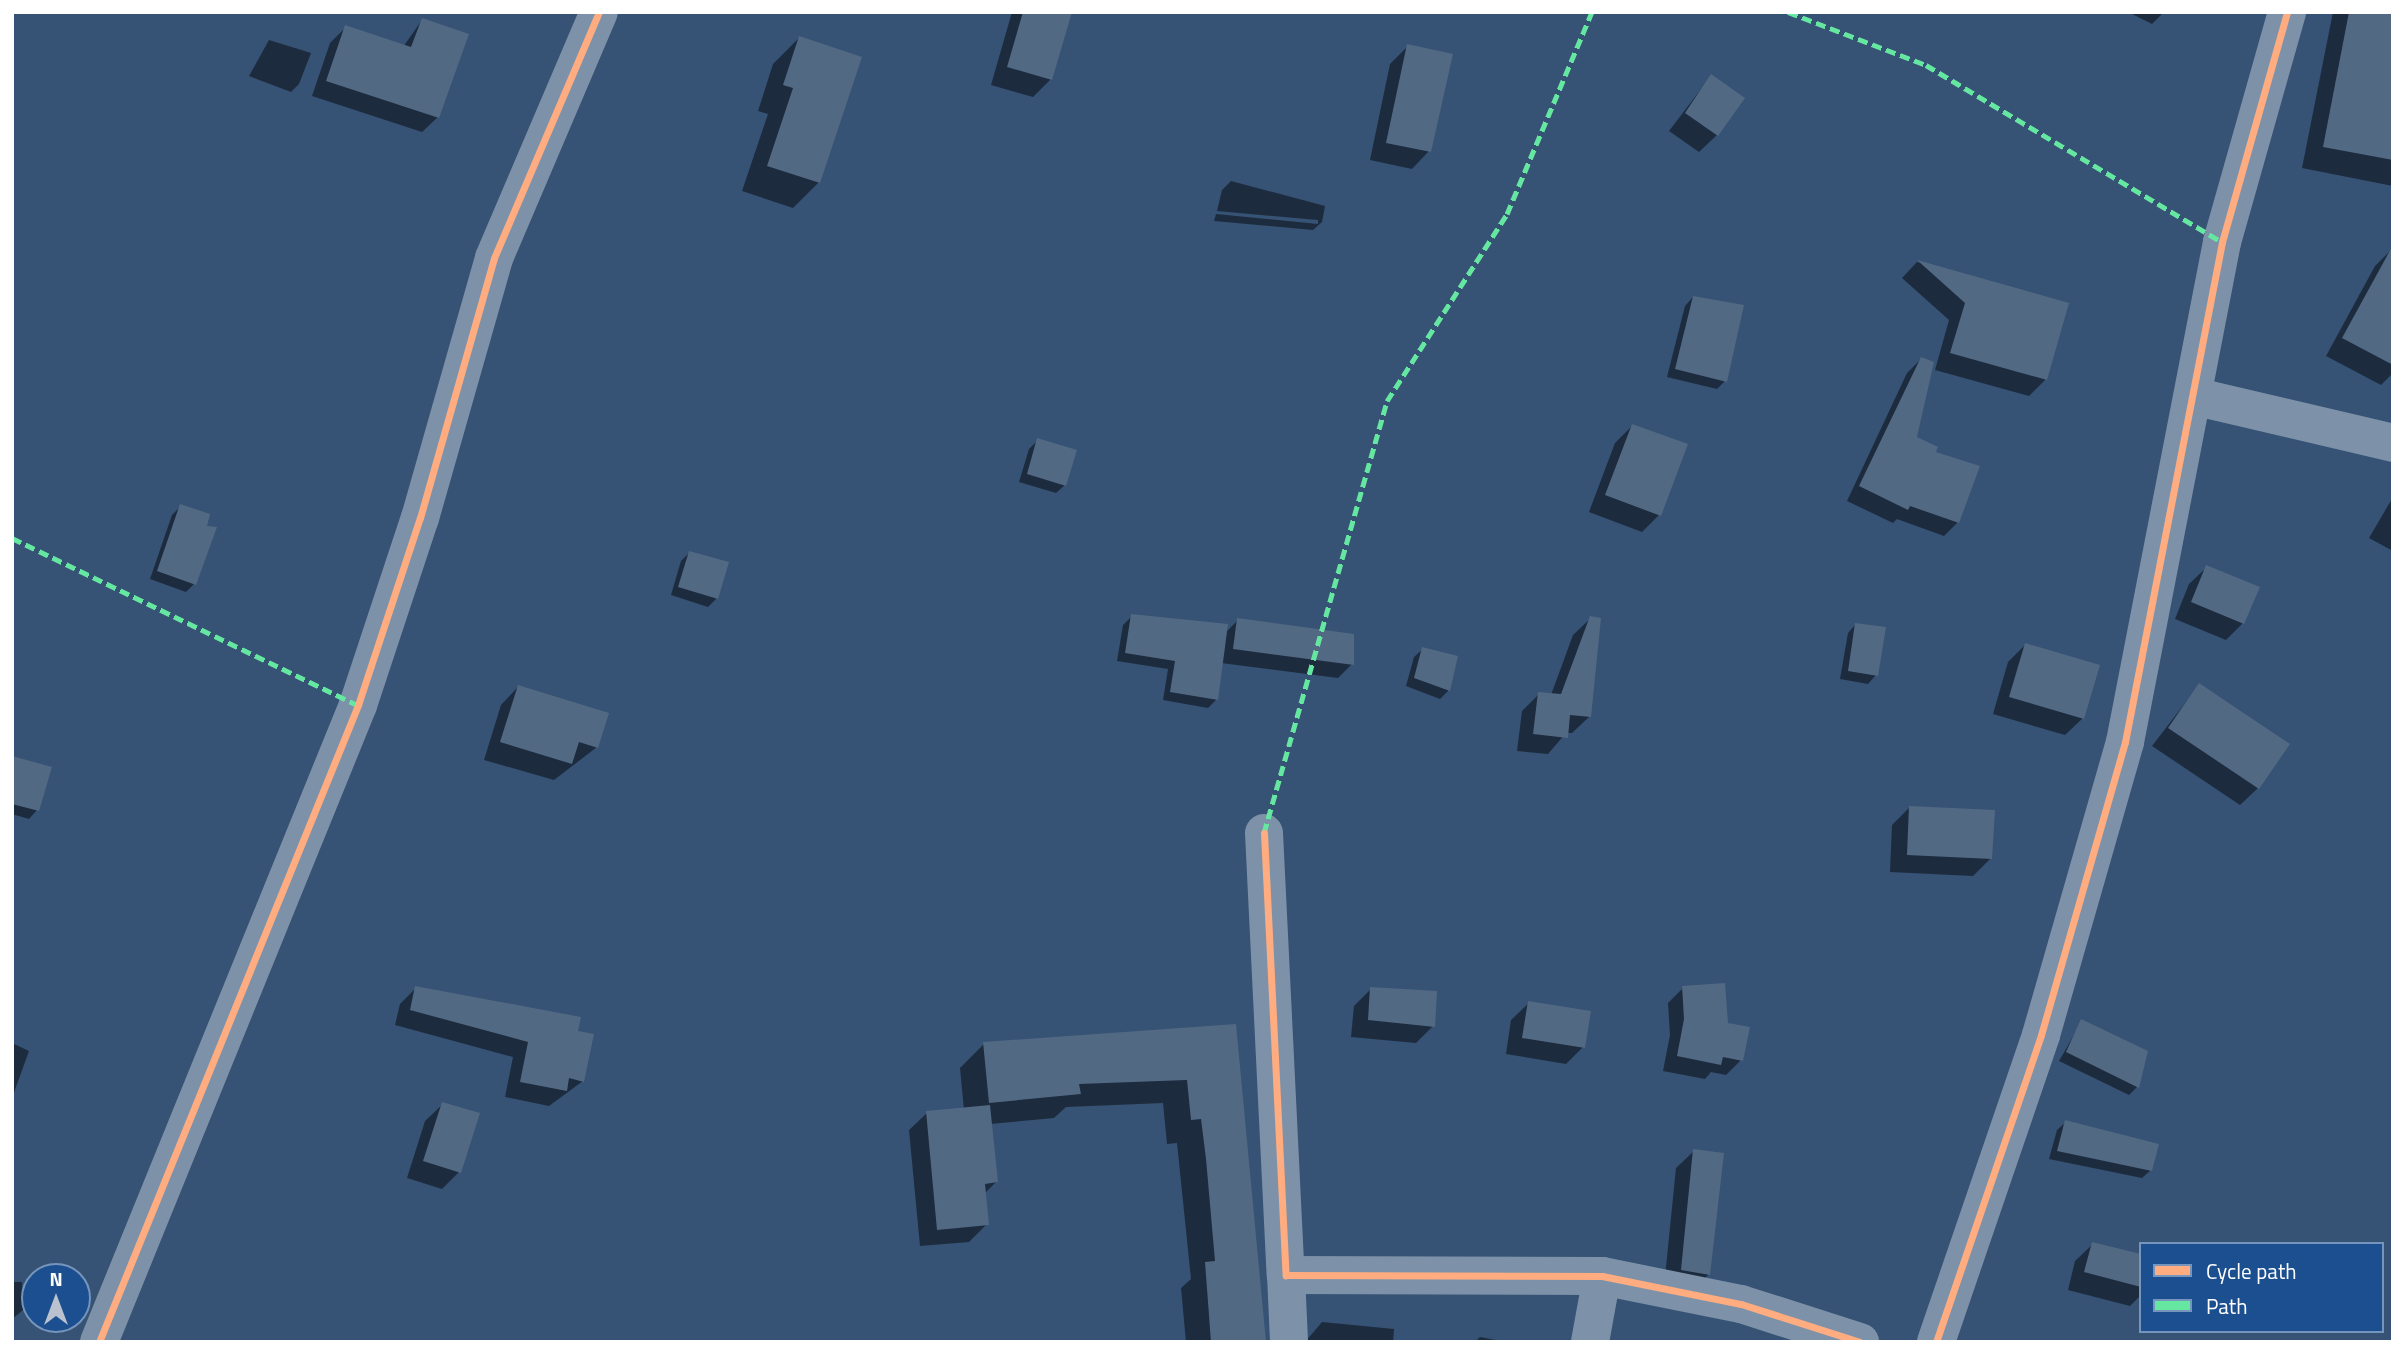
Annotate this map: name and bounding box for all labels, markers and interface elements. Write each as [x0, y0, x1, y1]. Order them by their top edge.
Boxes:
legend [2139, 1242, 2384, 1333]
text: Cycle path [2206, 1255, 2297, 1287]
north arrow [21, 1263, 91, 1333]
text: N [49, 1264, 63, 1293]
text: Path [2206, 1290, 2248, 1322]

